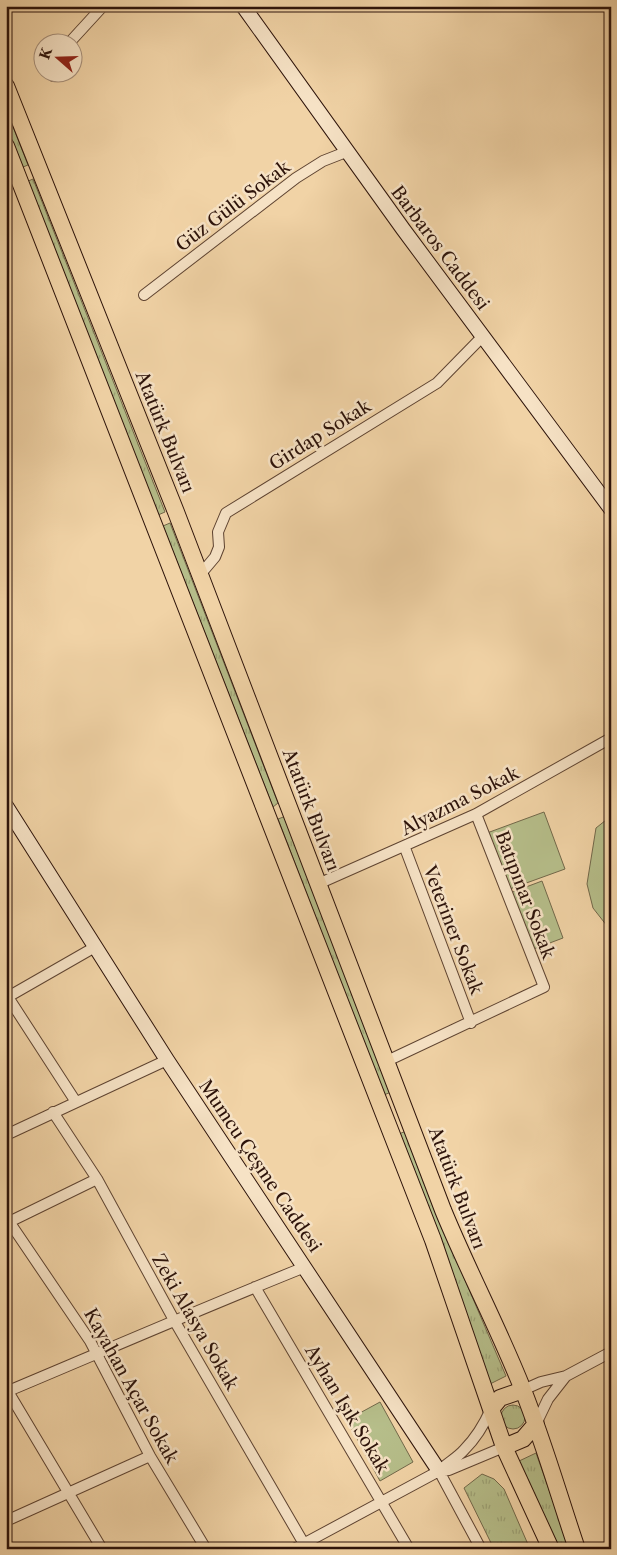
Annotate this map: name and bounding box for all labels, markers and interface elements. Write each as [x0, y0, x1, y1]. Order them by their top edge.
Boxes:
north arrow [32, 32, 82, 82]
text: K [35, 44, 56, 62]
street label: Güz Gülü Sokak [172, 155, 296, 256]
street label: Barbaros Caddesi [386, 182, 494, 315]
street label: Atatürk Bulvarı [130, 367, 200, 496]
street label: Girdap Sokak [265, 394, 376, 475]
street label: Atatürk Bulvarı [277, 745, 345, 875]
street label: Alyazma Sokak [396, 761, 524, 841]
street label: Batıpınar Sokak [491, 828, 560, 963]
street label: Veteriner Sokak [418, 862, 488, 999]
street label: Mumcu Çeşme Caddesi [194, 1076, 326, 1257]
street label: Atatürk Bulvarı [423, 1123, 491, 1253]
street label: Zeki Alasya Sokak [147, 1250, 244, 1395]
street label: Kayahan Açar Sokak [79, 1305, 184, 1469]
street label: Ayhan Işık Sokak [300, 1340, 395, 1478]

